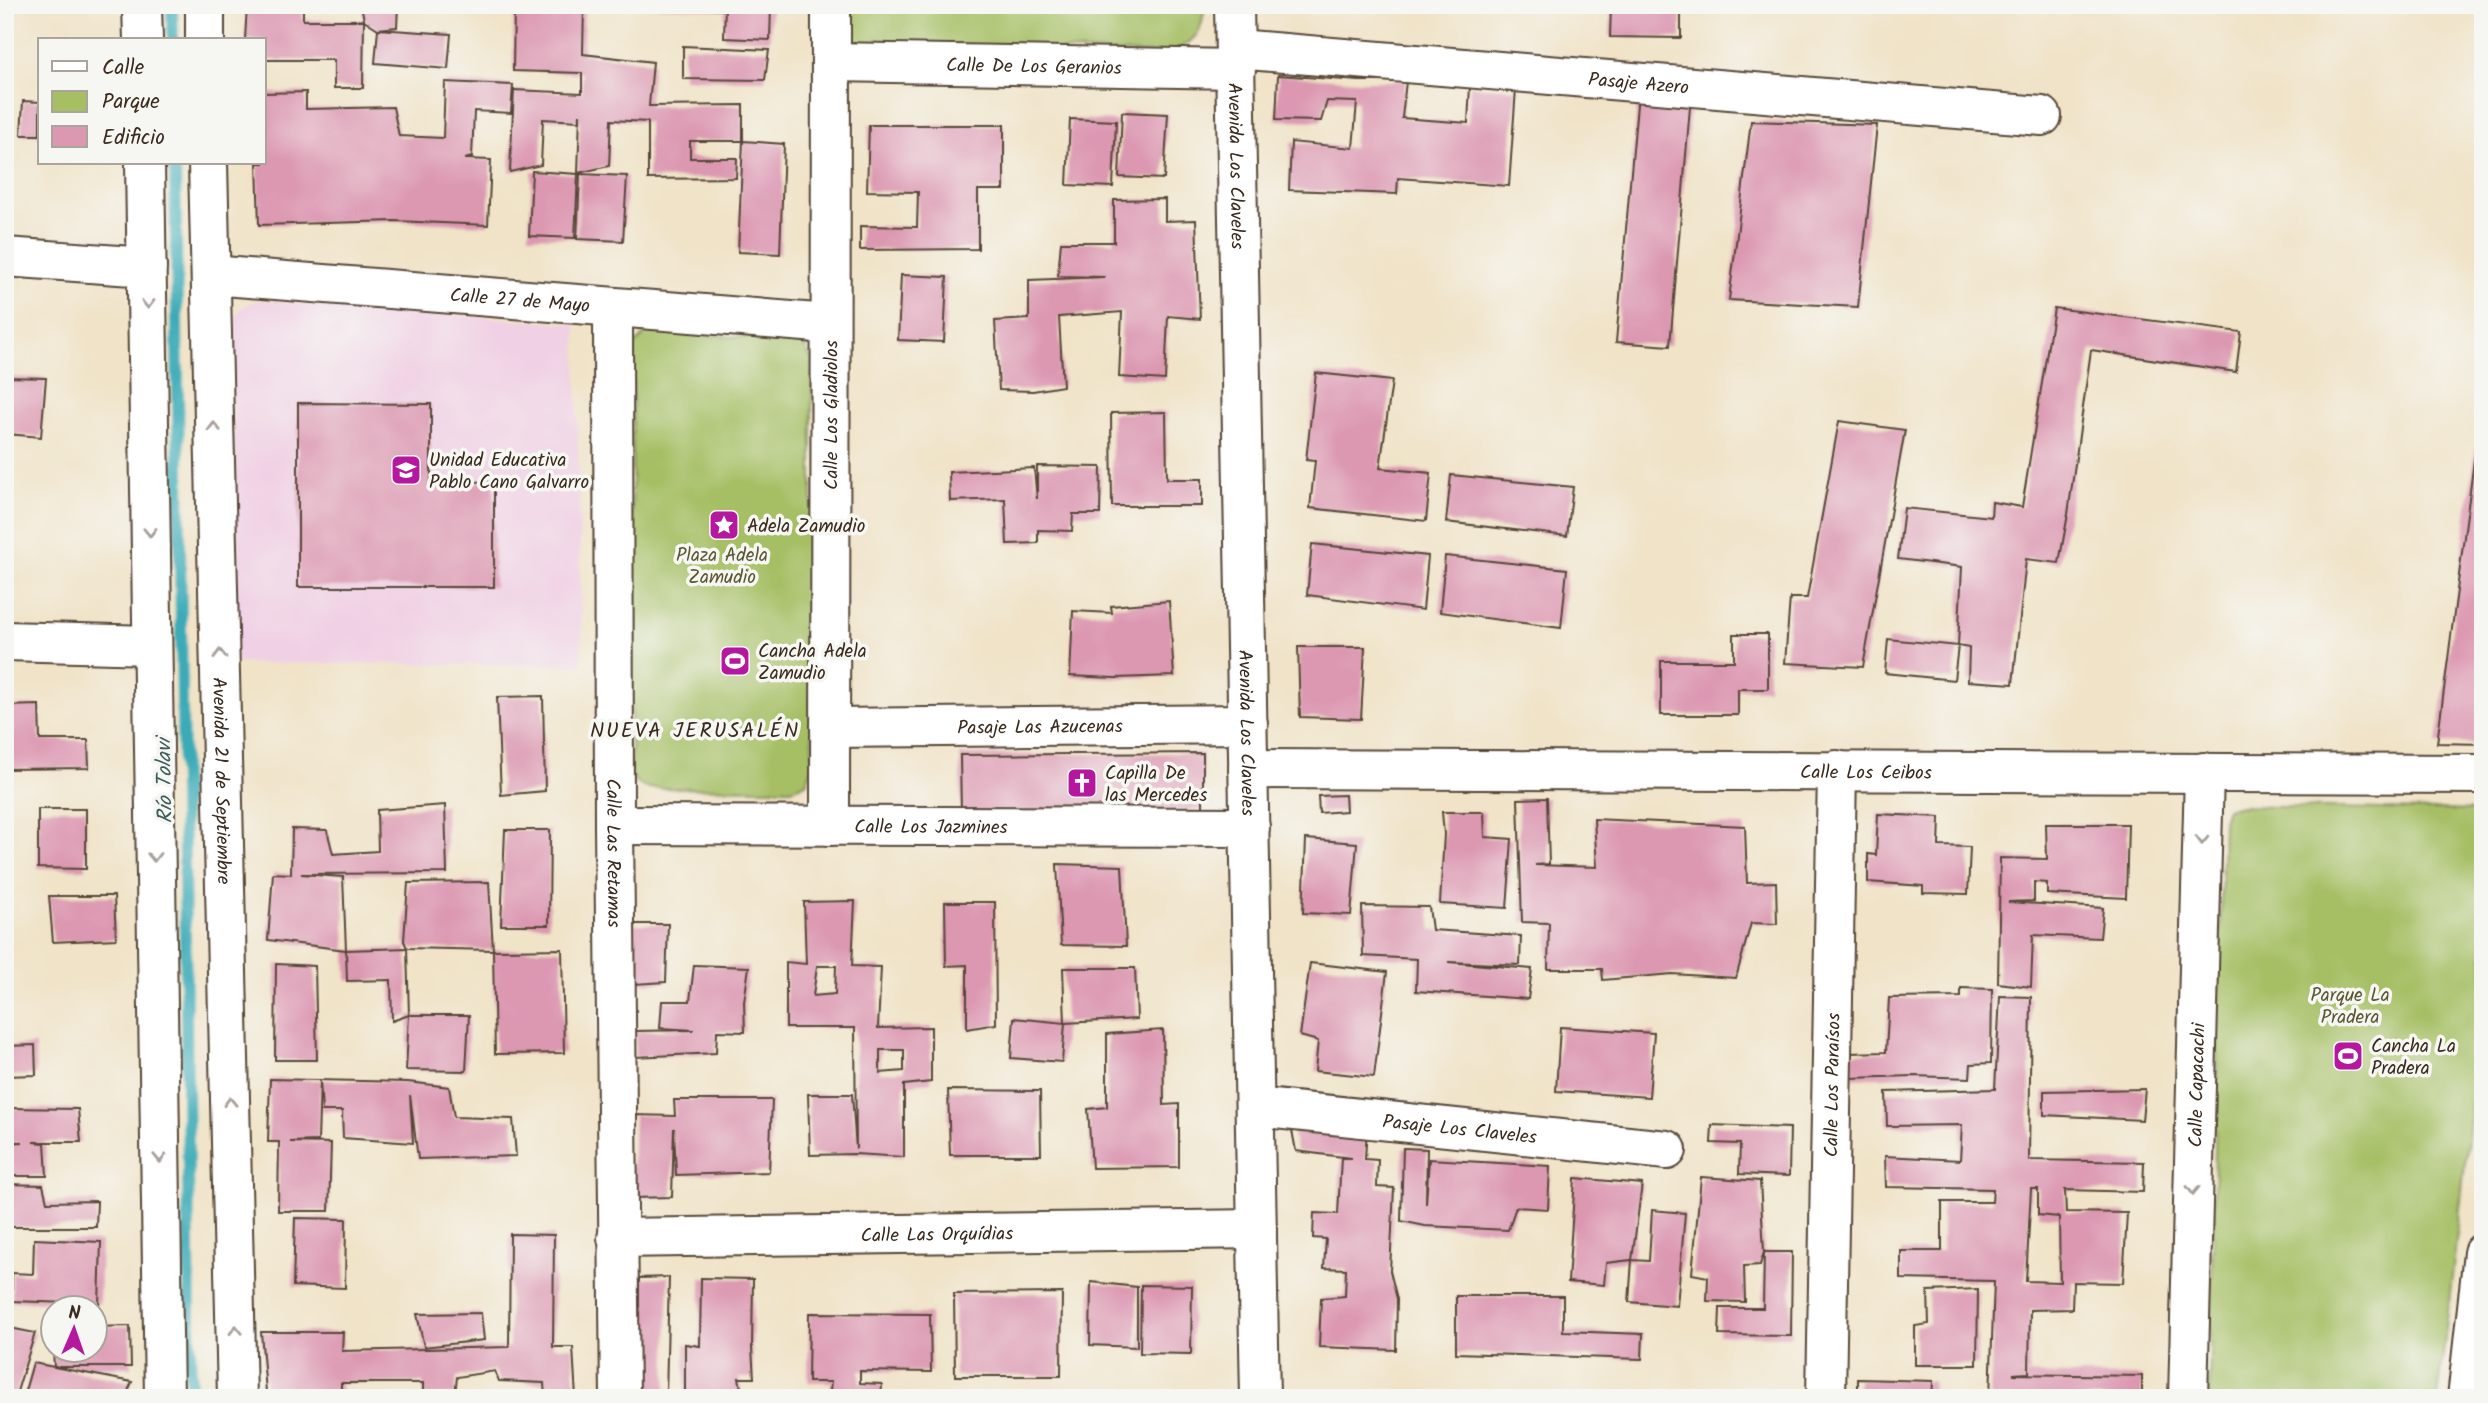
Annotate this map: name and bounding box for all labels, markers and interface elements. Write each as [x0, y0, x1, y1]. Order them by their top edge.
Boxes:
legend [38, 38, 266, 164]
street label: Calle De Los Geranios [946, 51, 1122, 84]
text: Calle [102, 52, 145, 85]
street label: Pasaje Azero [1587, 65, 1690, 104]
street label: Avenida Los Claveles [1218, 83, 1252, 250]
text: Parque [102, 86, 160, 119]
text: Edificio [102, 122, 165, 155]
street label: Calle 27 de Mayo [449, 281, 591, 322]
one-way arrow [140, 300, 156, 310]
street label: Calle Los Gladiolos [817, 340, 848, 490]
one-way arrow [207, 421, 222, 432]
place label: Unidad Educativa Pablo Cano Galvarro [429, 446, 589, 498]
school or university icon: Unidad Educativa Pablo Cano Galvarro [389, 453, 423, 487]
place icon: Adela Zamudio [707, 508, 741, 542]
place label: Adela Zamudio [747, 512, 865, 542]
one-way arrow [142, 527, 158, 538]
park label: Plaza Adela Zamudio [676, 541, 768, 593]
place label: Cancha Adela Zamudio [758, 637, 867, 689]
sports icon: Cancha Adela Zamudio [718, 644, 752, 678]
one-way arrow [212, 648, 227, 659]
street label: Avenida Los Claveles [1229, 649, 1262, 816]
street label: Avenida 21 de Septiembre [203, 677, 238, 885]
street label: Pasaje Las Azucenas [957, 712, 1123, 744]
district label: NUEVA JERUSALÉN [590, 715, 800, 748]
water label: Río Tolavi [148, 734, 183, 824]
street label: Calle Los Ceibos [1800, 758, 1932, 789]
place label: Capilla De las Mercedes [1105, 759, 1207, 811]
church icon: Capilla De las Mercedes [1065, 766, 1099, 800]
street label: Calle Las Retamas [597, 778, 628, 928]
street label: Calle Los Jazmines [854, 813, 1008, 843]
one-way arrow [2194, 835, 2210, 846]
one-way arrow [147, 852, 162, 863]
park label: Parque La Pradera [2310, 981, 2390, 1033]
street label: Calle Los Paraísos [1817, 1013, 1850, 1158]
street label: Calle Capacachi [2181, 1021, 2215, 1148]
place label: Cancha La Pradera [2371, 1032, 2456, 1084]
sports icon: Cancha La Pradera [2331, 1039, 2365, 1073]
one-way arrow [223, 1096, 238, 1107]
street label: Pasaje Los Claveles [1381, 1107, 1538, 1153]
one-way arrow [152, 1153, 167, 1164]
one-way arrow [2186, 1185, 2201, 1196]
street label: Calle Las Orquídias [861, 1219, 1013, 1252]
north arrow [38, 1294, 108, 1364]
text: N [68, 1299, 81, 1329]
one-way arrow [228, 1324, 243, 1335]

